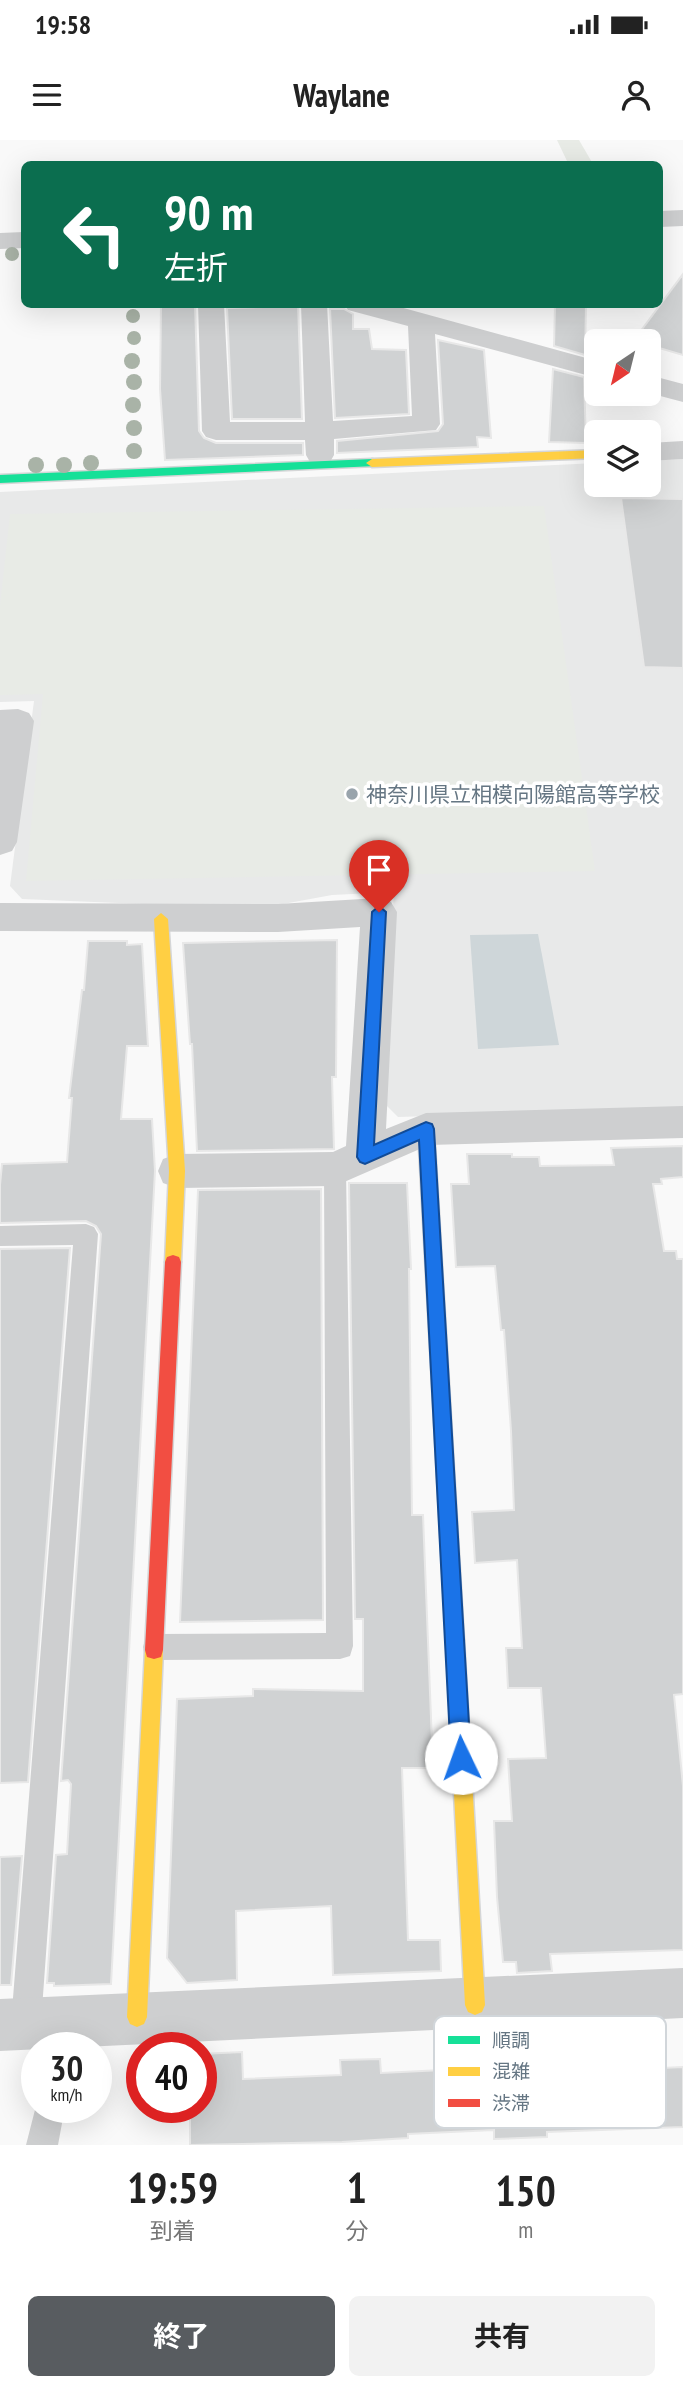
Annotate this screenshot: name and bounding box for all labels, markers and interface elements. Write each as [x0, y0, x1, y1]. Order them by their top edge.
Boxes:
text: 19:58 [35, 8, 91, 41]
text: Waylane [293, 74, 390, 116]
icon: menu [28, 76, 66, 114]
icon: person [617, 76, 655, 114]
text: 90 m [164, 180, 253, 244]
icon: left [49, 189, 140, 280]
text: 左折 [164, 246, 228, 288]
north arrow [584, 329, 662, 406]
map controls [584, 329, 661, 497]
button: layers [584, 420, 661, 497]
place label: 神奈川県立相模向陽館高等学校 [366, 781, 660, 808]
marker: 神奈川県立相模向陽館高等学校 [344, 786, 360, 802]
pin [349, 840, 409, 912]
icon: arrive [360, 851, 398, 889]
position arrow [424, 1721, 498, 1795]
legend [434, 2016, 666, 2128]
text: 順調 [492, 2028, 530, 2052]
speed limit sign: 40 [126, 2032, 217, 2123]
text: 30 [50, 2045, 83, 2091]
text: 混雑 [492, 2059, 530, 2083]
text: km/h [51, 2083, 82, 2106]
text: 渋滞 [492, 2091, 530, 2115]
text: 19:59 [127, 2160, 218, 2215]
text: 1 [347, 2160, 367, 2215]
text: 150 [496, 2163, 556, 2218]
text: m [518, 2215, 533, 2244]
text: 到着 [150, 2216, 196, 2245]
text: 分 [345, 2216, 368, 2245]
button: 終了 [28, 2296, 335, 2376]
button: 共有 [349, 2296, 655, 2376]

